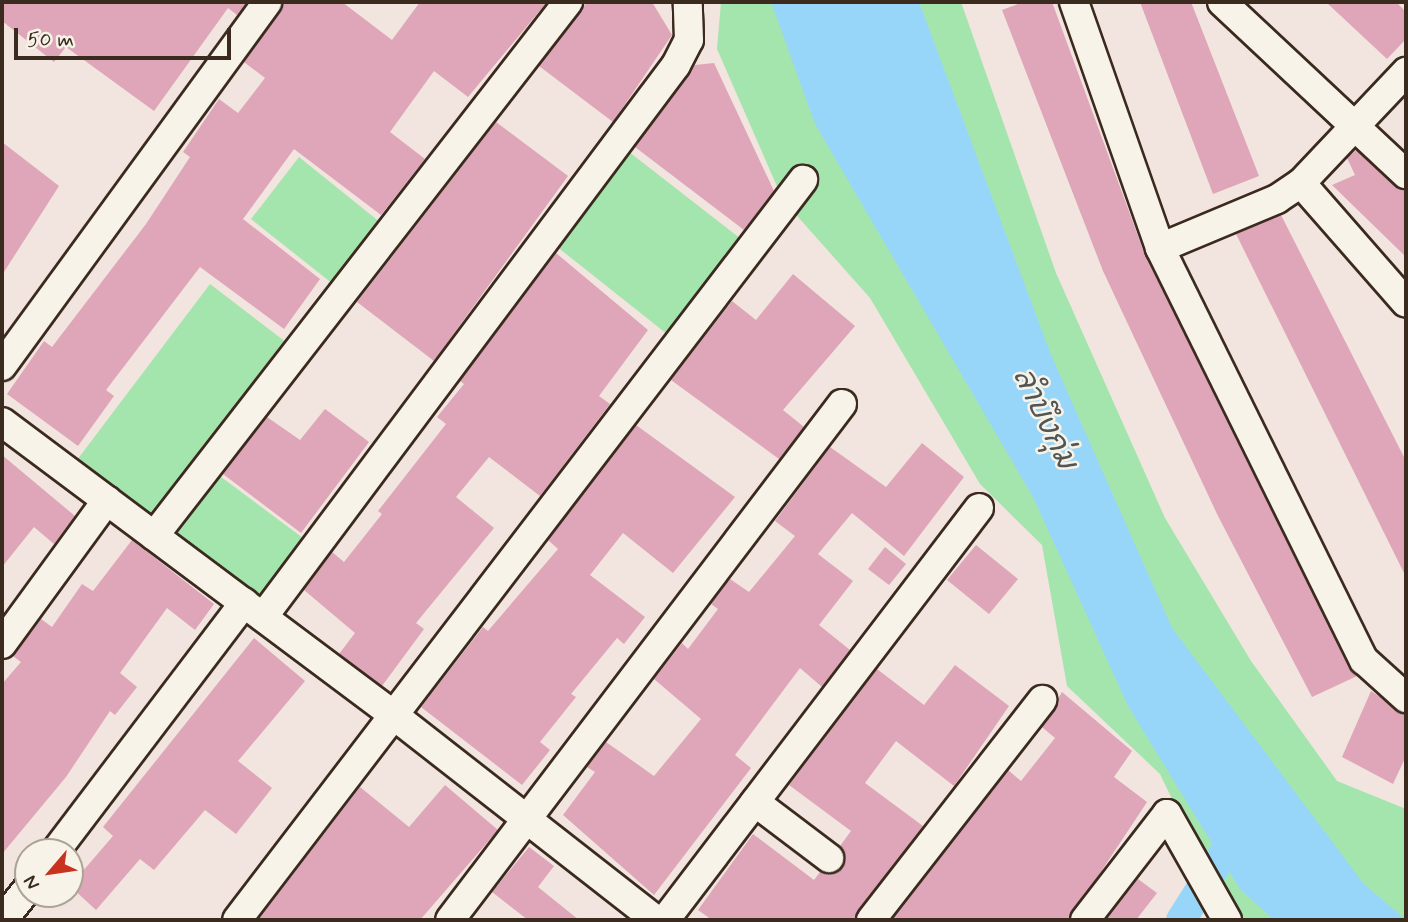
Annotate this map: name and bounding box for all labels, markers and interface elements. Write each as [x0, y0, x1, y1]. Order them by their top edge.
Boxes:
scale bar [18, 14, 234, 58]
text: 50 m [27, 26, 74, 54]
water label: ลำบึงกุ่ม [1004, 362, 1084, 476]
north arrow [14, 838, 84, 908]
text: N [18, 871, 46, 894]

